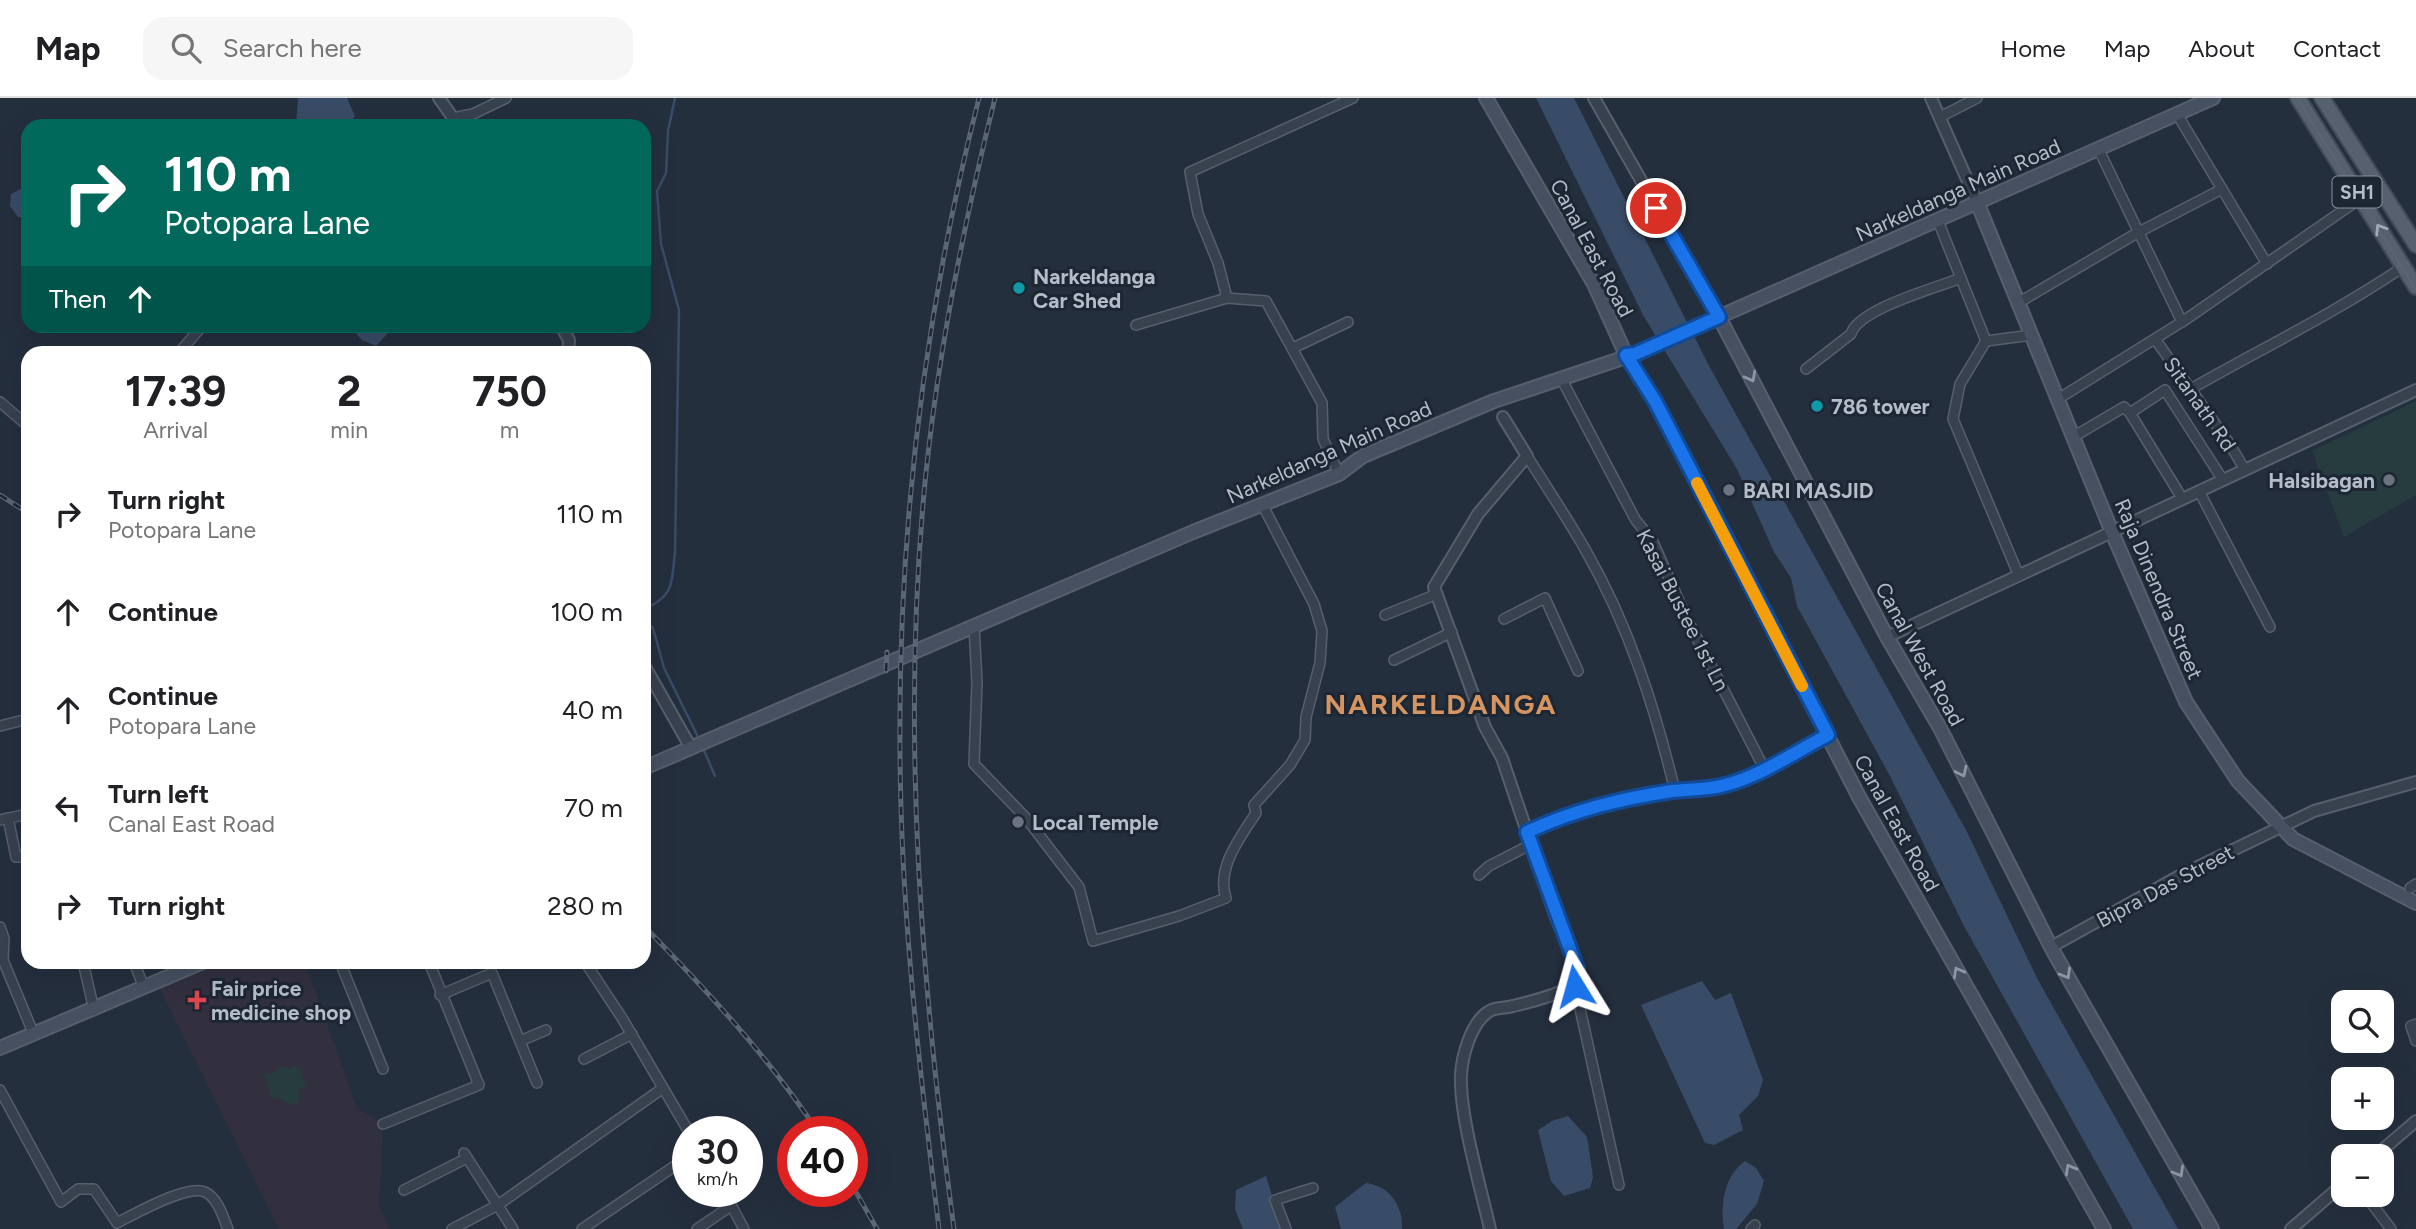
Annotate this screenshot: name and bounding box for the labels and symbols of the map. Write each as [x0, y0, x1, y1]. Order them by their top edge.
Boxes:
street label: Narkeldanga Main Road [1852, 133, 2064, 247]
street label: Canal East Road [1545, 175, 1639, 321]
road number: SH1 [2332, 176, 2382, 208]
pin [1626, 178, 1686, 238]
one-way arrow [2375, 224, 2388, 237]
place label: Narkeldanga Car Shed [1033, 264, 1155, 313]
marker: Narkeldanga Car Shed [1011, 280, 1027, 296]
street label: Sitanath Rd [2158, 352, 2242, 456]
one-way arrow [1742, 370, 1756, 383]
place label: 786 tower [1831, 394, 1930, 419]
street label: Narkeldanga Main Road [1223, 395, 1435, 509]
marker: 786 tower [1809, 398, 1825, 414]
place label: Halsibagan [2268, 468, 2375, 493]
marker: Halsibagan [2381, 472, 2397, 488]
place label: BARI MASJID [1743, 478, 1874, 503]
marker: BARI MASJID [1721, 482, 1737, 498]
street label: Raja Dinendra Street [2110, 495, 2208, 683]
street label: Kasai Bustee 1st Ln [1631, 525, 1735, 695]
street label: Canal West Road [1870, 578, 1970, 730]
district label: NARKELDANGA [1324, 687, 1558, 721]
street label: Canal East Road [1849, 750, 1945, 896]
one-way arrow [1953, 765, 1967, 777]
place label: Local Temple [1032, 810, 1159, 835]
marker: Local Temple [1010, 814, 1026, 830]
street label: Bipra Das Street [2092, 839, 2238, 933]
position arrow [1538, 949, 1612, 1023]
one-way arrow [1953, 966, 1966, 979]
one-way arrow [2058, 967, 2071, 980]
place label: Fair price medicine shop [211, 976, 351, 1025]
marker: Fair price medicine shop [189, 992, 205, 1008]
speed limit sign: 40 [777, 1116, 868, 1207]
one-way arrow [2065, 1164, 2078, 1177]
one-way arrow [2171, 1165, 2184, 1177]

